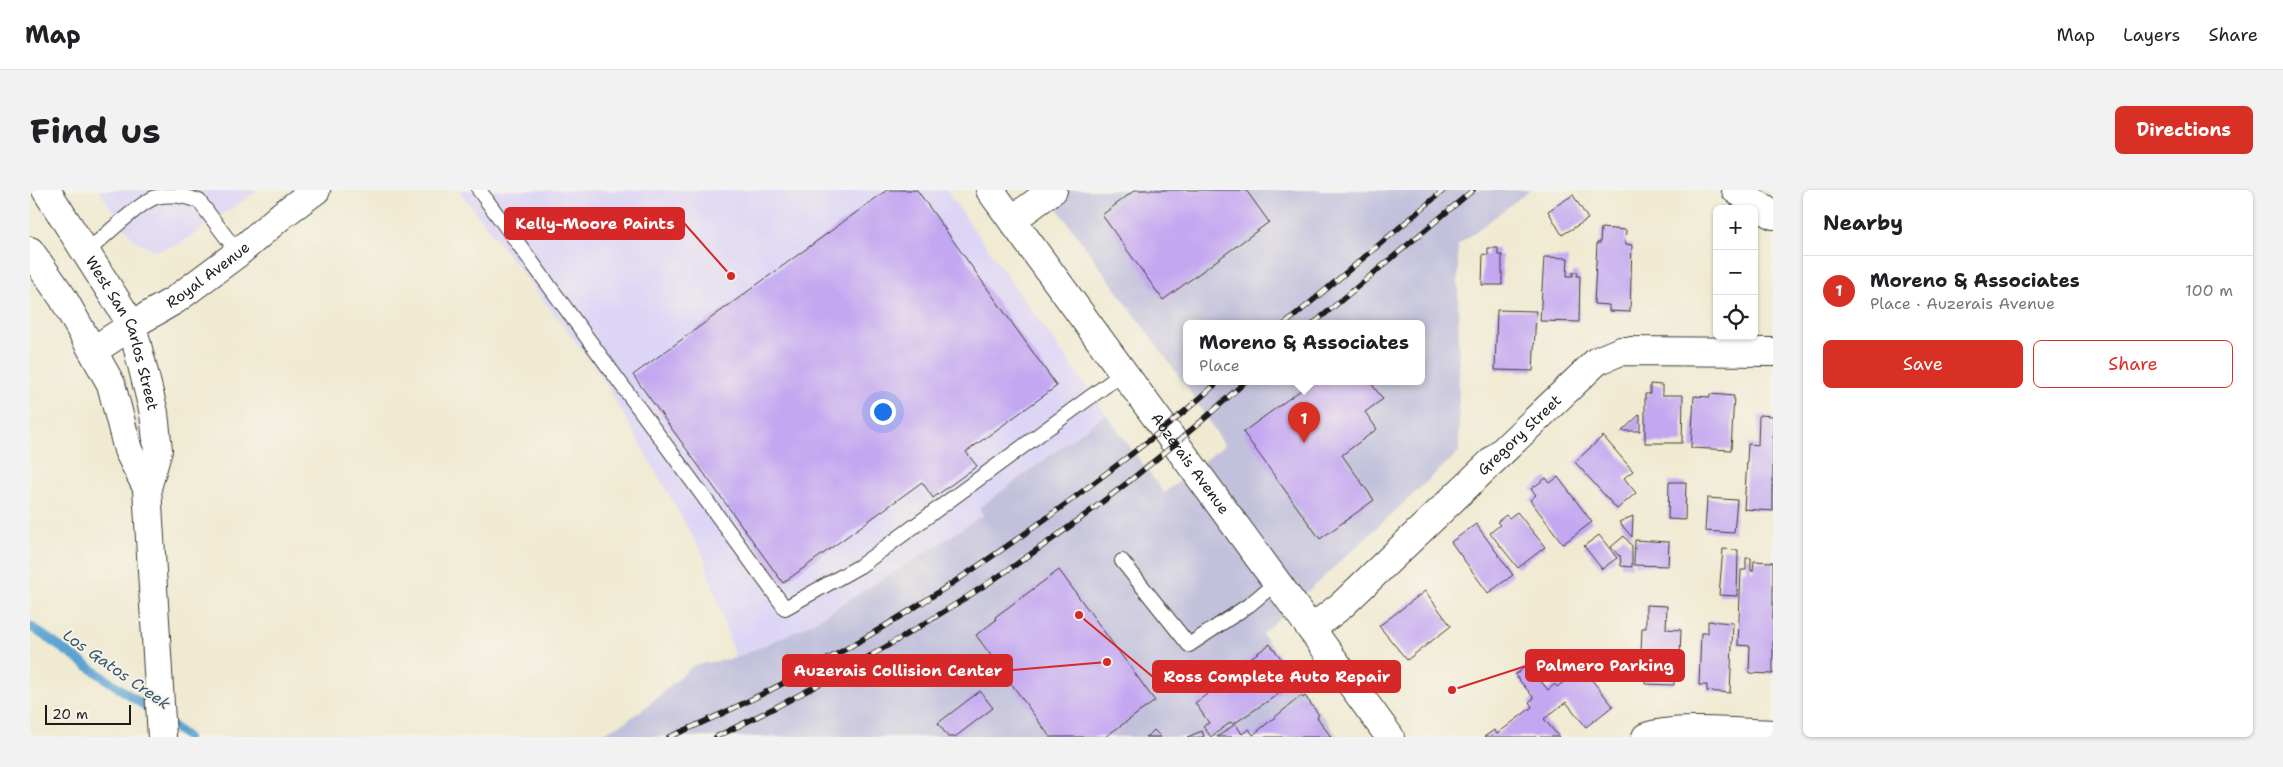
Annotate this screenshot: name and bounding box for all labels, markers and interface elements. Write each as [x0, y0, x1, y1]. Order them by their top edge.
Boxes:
text: Map [25, 19, 81, 51]
text: Map [2057, 23, 2095, 47]
text: Layers [2123, 23, 2180, 47]
text: Share [2208, 23, 2258, 47]
button: Directions [2115, 106, 2253, 154]
text: Find us [30, 107, 161, 154]
map controls [1713, 205, 1758, 340]
button: + [1713, 205, 1758, 250]
callout: Kelly-Moore Paints [505, 208, 684, 239]
text: Nearby [1823, 209, 1903, 237]
text: Kelly-Moore Paints [515, 213, 675, 234]
street label: Royal Avenue [163, 237, 254, 313]
button: − [1713, 250, 1758, 295]
street label: West San Carlos Street [81, 252, 163, 413]
text: Moreno & Associates [1870, 268, 2080, 293]
text: 1 [1835, 280, 1843, 301]
text: 100 m [2185, 280, 2233, 301]
text: Place · Auzerais Avenue [1870, 293, 2055, 314]
button: locate [1713, 295, 1758, 340]
popup [1183, 320, 1425, 385]
text: Moreno & Associates [1199, 330, 1409, 355]
button: Save [1823, 340, 2023, 388]
button: Share [2033, 340, 2233, 388]
text: Place [1199, 355, 1240, 376]
street label: Gregory Street [1473, 390, 1566, 480]
your location [870, 399, 896, 425]
pin: 1 [1288, 402, 1320, 443]
street label: Auzerais Avenue [1146, 409, 1234, 518]
water label: Los Gatos Creek [59, 624, 175, 714]
callout: Palmero Parking [1526, 650, 1684, 681]
callout: Auzerais Collision Center [783, 655, 1012, 686]
text: Palmero Parking [1536, 655, 1674, 676]
text: Auzerais Collision Center [794, 660, 1003, 681]
callout: Ross Complete Auto Repair [1153, 661, 1400, 692]
text: Ross Complete Auto Repair [1164, 666, 1391, 687]
scale bar [45, 702, 131, 725]
text: 20 m [52, 705, 88, 723]

